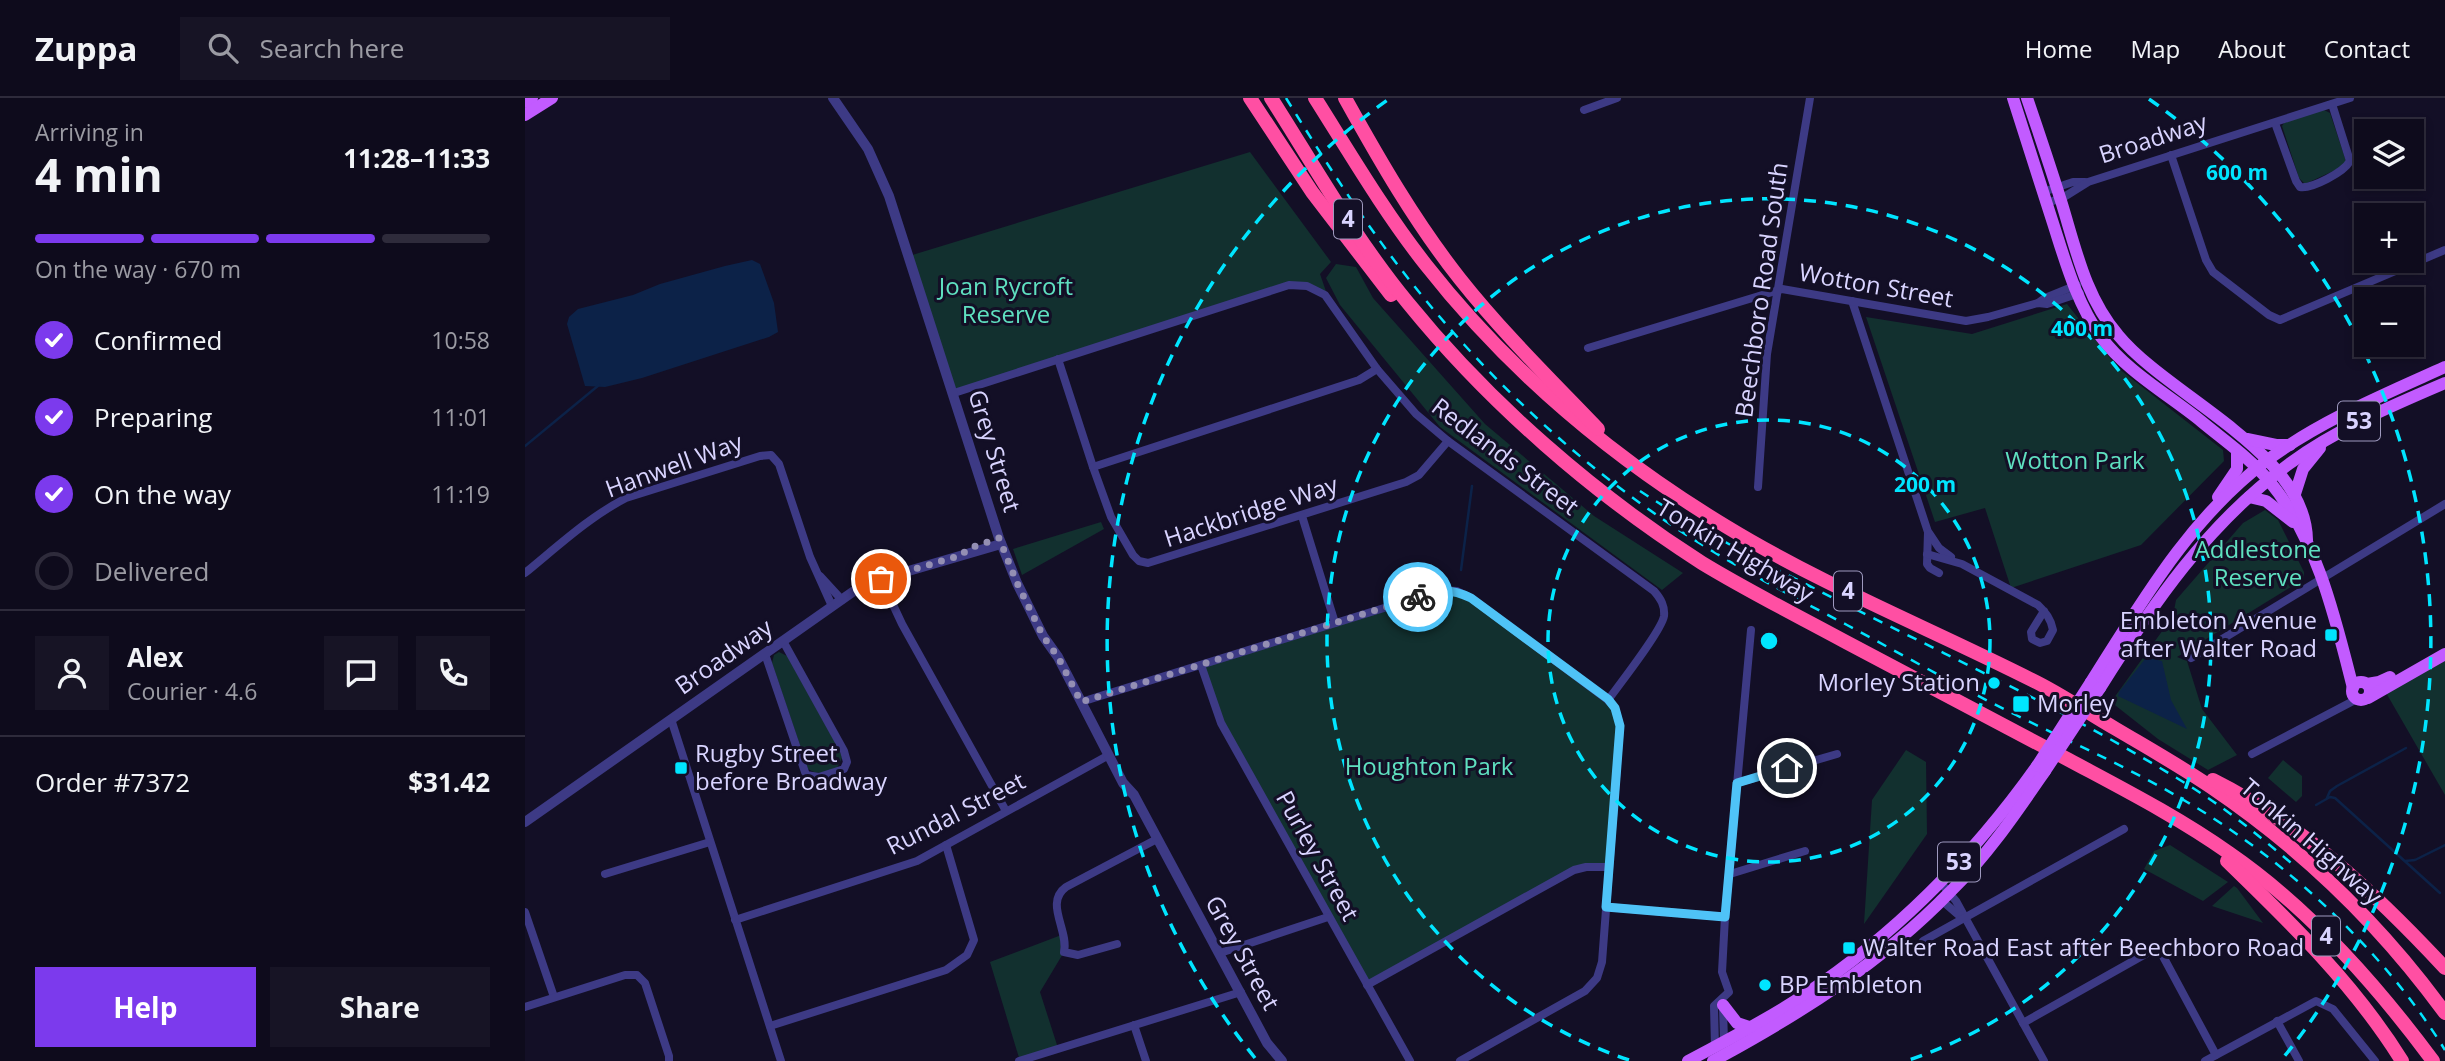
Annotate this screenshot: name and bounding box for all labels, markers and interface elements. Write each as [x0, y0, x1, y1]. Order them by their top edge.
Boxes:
search box [180, 17, 670, 80]
text: Zuppa [35, 26, 138, 71]
icon: search [204, 29, 242, 67]
text: Search here [260, 30, 404, 66]
text: Home [2025, 32, 2093, 65]
text: Map [2131, 32, 2180, 65]
text: About [2218, 32, 2286, 65]
text: Contact [2324, 32, 2410, 65]
street label: Broadway [2094, 104, 2212, 171]
text: Arriving in [35, 116, 144, 148]
map controls [2354, 119, 2424, 357]
button: layers [2354, 119, 2424, 189]
text: 11:28–11:33 [343, 140, 490, 176]
text: 4 min [35, 143, 163, 205]
text: 600 m [2206, 158, 2268, 186]
street label: Beechboro Road South [1726, 160, 1795, 420]
road number: 4 [1334, 200, 1362, 238]
button: + [2354, 203, 2424, 273]
text: On the way · 670 m [35, 253, 241, 285]
street label: Wotton Street [1797, 255, 1956, 314]
park label: Joan Rycroft Reserve [937, 269, 1073, 330]
button: − [2354, 287, 2424, 357]
text: 400 m [2051, 314, 2113, 342]
icon: check [35, 321, 73, 359]
text: Confirmed [94, 322, 222, 358]
text: 10:58 [431, 324, 490, 356]
street label: Grey Street [961, 385, 1030, 516]
street label: Redlands Street [1425, 390, 1586, 522]
icon: check [35, 398, 73, 436]
text: Preparing [94, 399, 212, 435]
text: 11:01 [431, 401, 490, 433]
road number: 53 [2338, 402, 2380, 440]
street label: Hanwell Way [600, 424, 748, 505]
park label: Wotton Park [2005, 443, 2145, 476]
street label: Hackbridge Way [1160, 467, 1342, 554]
text: 200 m [1894, 470, 1956, 498]
icon: check [35, 475, 73, 513]
text: On the way [94, 476, 231, 512]
text: 11:19 [431, 478, 490, 510]
street label: Tonkin Highway [1651, 490, 1821, 610]
park label: Addlestone Reserve [2195, 532, 2321, 593]
pin [851, 549, 911, 609]
text: Delivered [94, 553, 209, 589]
icon: bag [862, 560, 900, 598]
courier [1383, 562, 1453, 632]
road number: 4 [1834, 572, 1862, 610]
icon: bike [1399, 578, 1437, 616]
place label: Embleton Avenue after Walter Road [2120, 603, 2317, 664]
street label: Broadway [668, 610, 779, 701]
marker: Embleton Avenue after Walter Road [2323, 627, 2339, 643]
centre of rings [1757, 629, 1781, 653]
button: person [35, 636, 109, 710]
button: chat [324, 636, 398, 710]
button: phone [416, 636, 490, 710]
text: Alex [127, 639, 183, 675]
place label: Morley Station [1818, 665, 1980, 698]
text: Courier · 4.6 [127, 675, 257, 707]
marker: Morley Station [1986, 675, 2002, 691]
place label: Morley [2037, 686, 2115, 719]
marker: Morley [2011, 694, 2031, 714]
place label: Rugby Street before Broadway [695, 736, 888, 797]
pin [1757, 738, 1817, 798]
park label: Houghton Park [1345, 749, 1514, 782]
icon: home [1768, 749, 1806, 787]
marker: Rugby Street before Broadway [673, 760, 689, 776]
text: Order #7372 [35, 764, 190, 800]
text: $31.42 [408, 764, 490, 800]
street label: Rundal Street [880, 764, 1030, 862]
street label: Tonkin Highway [2234, 770, 2391, 912]
street label: Purley Street [1269, 784, 1368, 926]
road number: 53 [1938, 842, 1980, 882]
street label: Grey Street [1198, 889, 1288, 1015]
road number: 4 [2312, 916, 2340, 956]
place label: Walter Road East after Beechboro Road [1863, 930, 2304, 963]
marker: Walter Road East after Beechboro Road [1841, 940, 1857, 956]
button: Help [35, 967, 256, 1047]
button: Share [270, 967, 490, 1047]
place label: BP Embleton [1779, 967, 1923, 1000]
marker: BP Embleton [1757, 977, 1773, 993]

